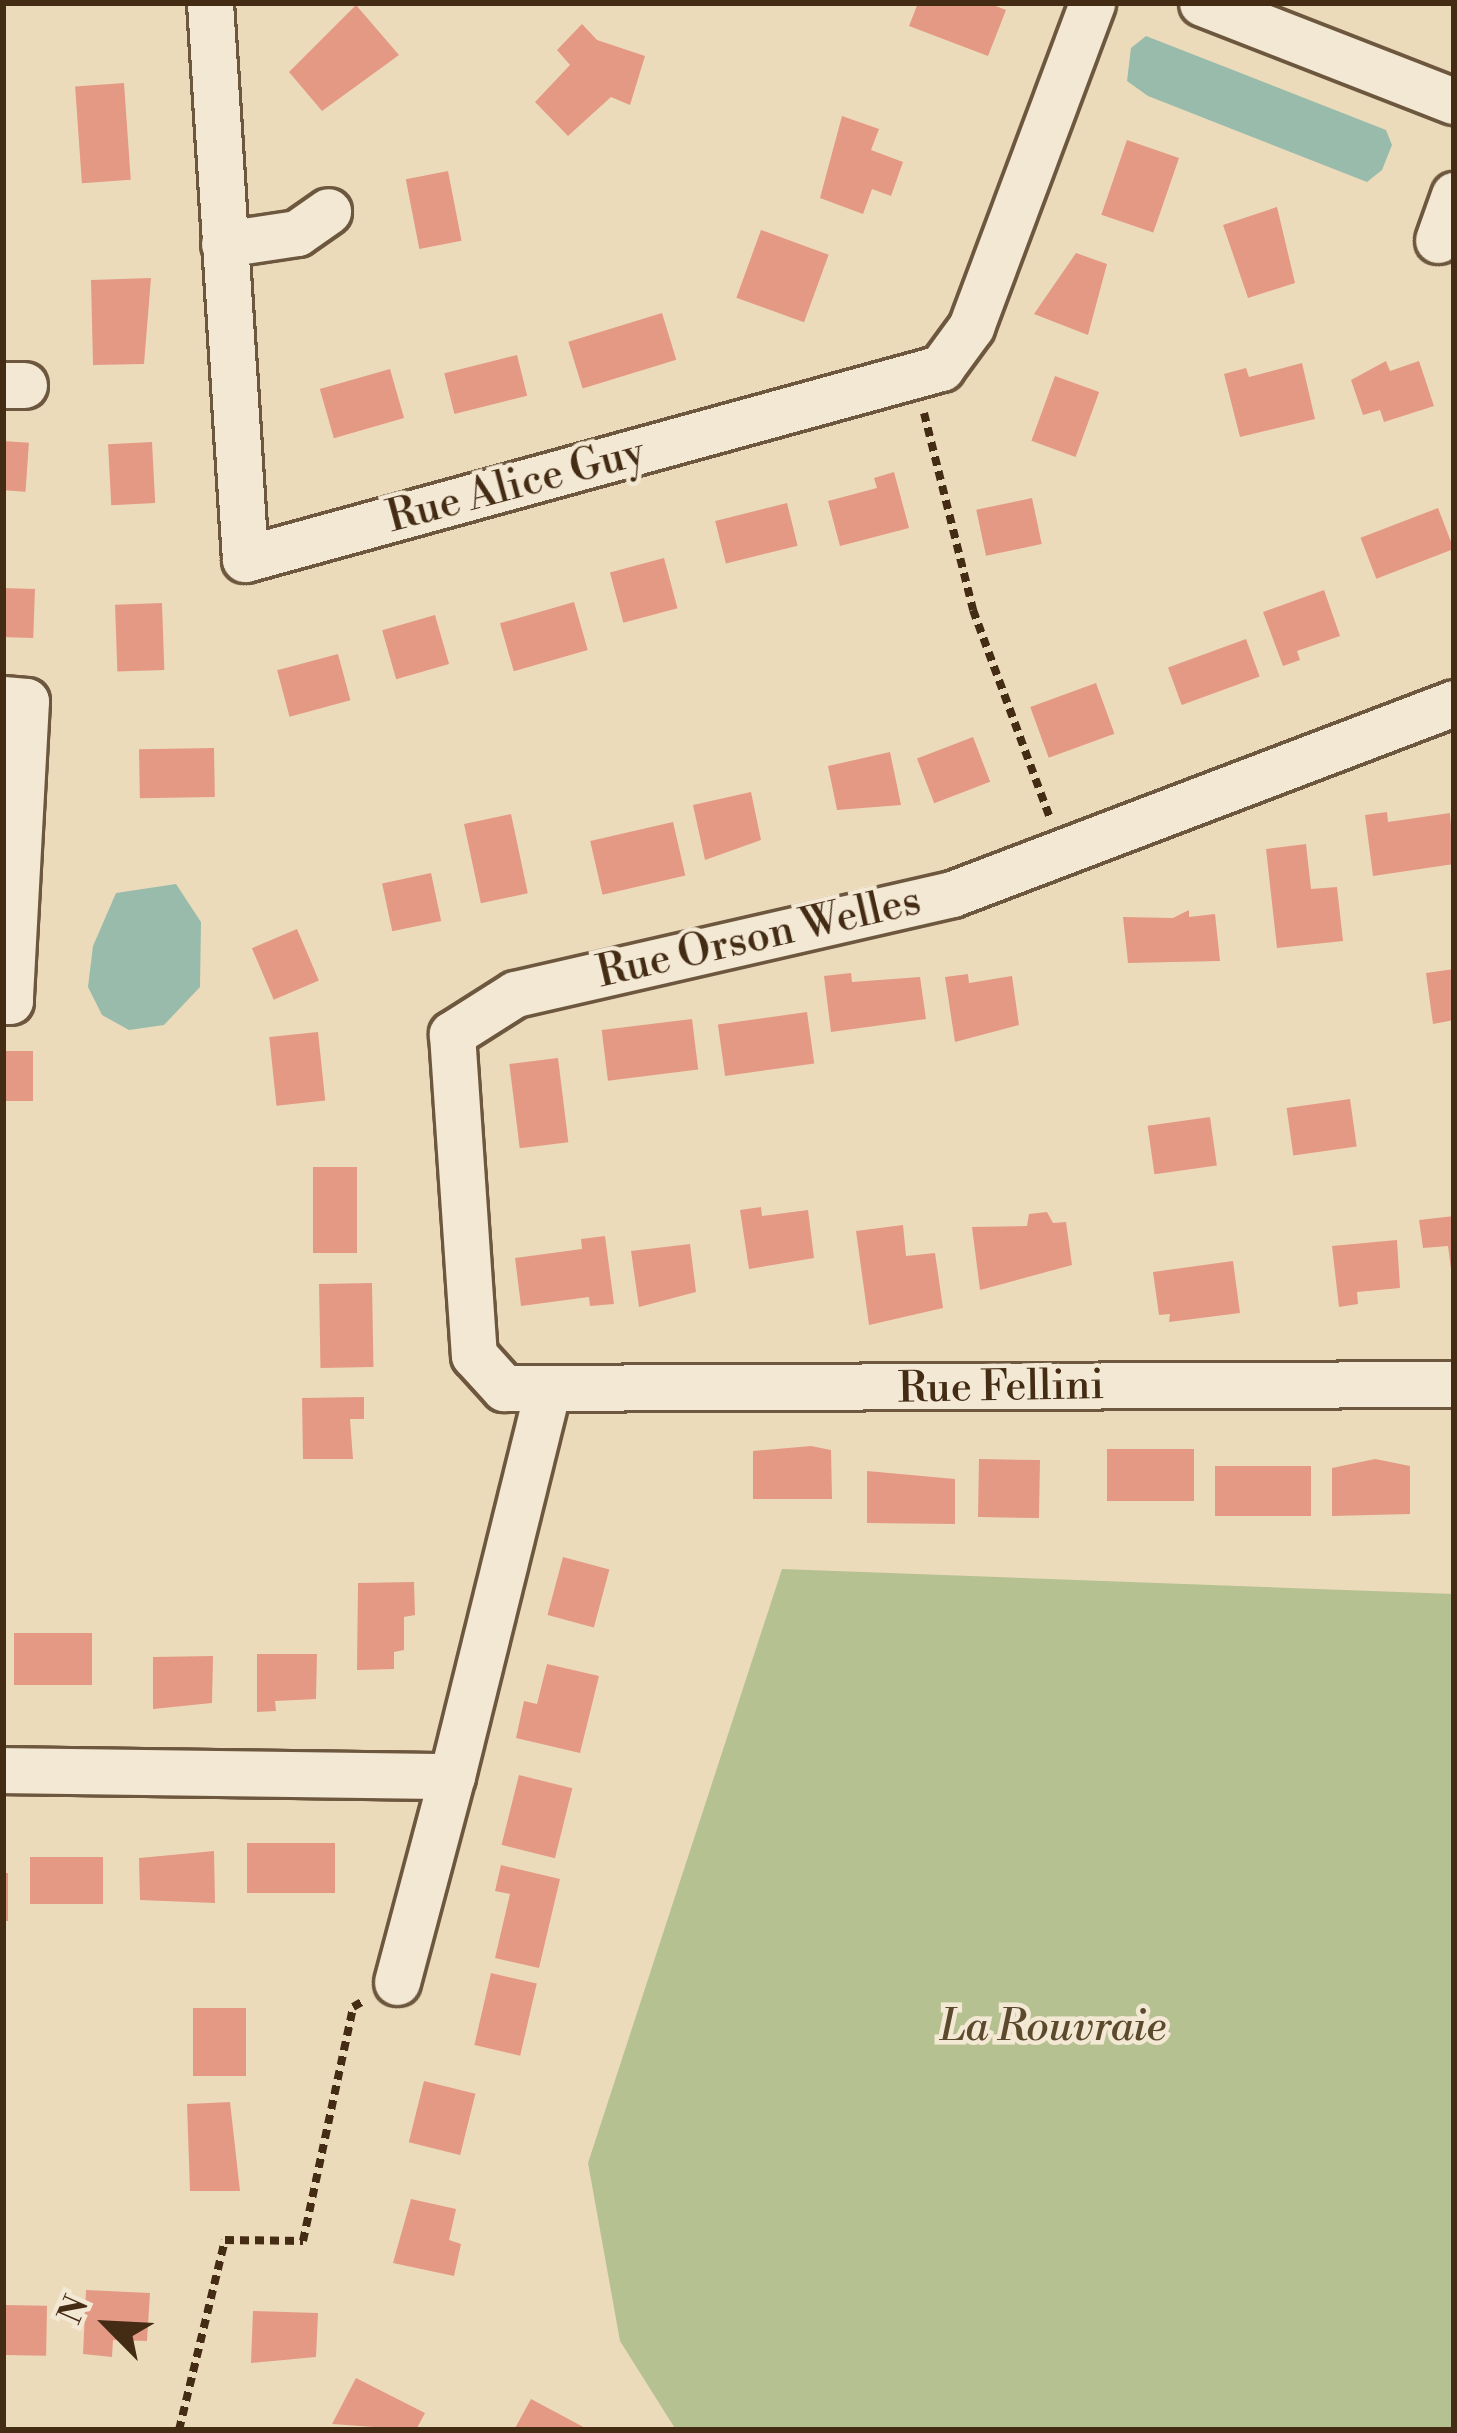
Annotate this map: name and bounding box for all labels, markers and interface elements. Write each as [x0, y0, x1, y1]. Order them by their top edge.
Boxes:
street label: Rue Alice Guy [382, 427, 650, 545]
street label: Rue Orson Welles [592, 876, 926, 1000]
street label: Rue Fellini [897, 1361, 1105, 1415]
park label: La Rouvraie [940, 2003, 1166, 2053]
north arrow [48, 2265, 168, 2385]
text: N [51, 2290, 99, 2330]

